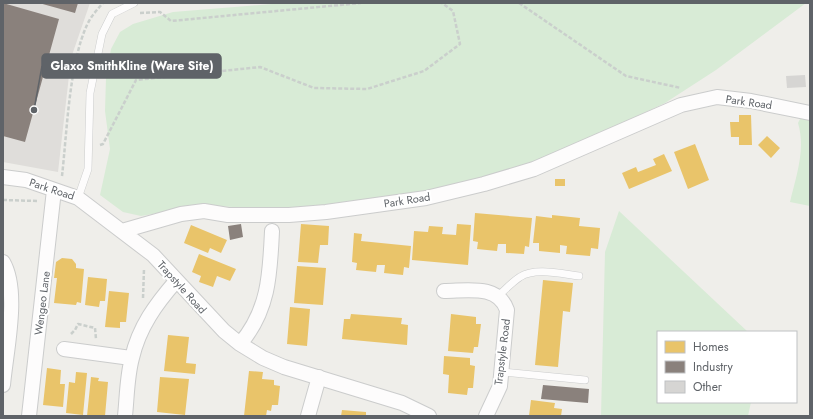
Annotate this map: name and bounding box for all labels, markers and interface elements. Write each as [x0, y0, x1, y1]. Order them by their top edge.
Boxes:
callout: Glaxo SmithKline (Ware Site) [42, 54, 221, 78]
text: Glaxo SmithKline (Ware Site) [51, 57, 213, 75]
street label: Park Road [725, 91, 773, 113]
street label: Park Road [27, 174, 77, 204]
street label: Park Road [383, 188, 431, 212]
street label: Trapstyle Road [154, 257, 210, 317]
street label: Wengeo Lane [30, 270, 54, 336]
street label: Trapstyle Road [490, 318, 514, 386]
legend [657, 331, 797, 403]
text: Homes [693, 338, 729, 356]
text: Industry [693, 358, 734, 376]
text: Other [693, 378, 723, 396]

